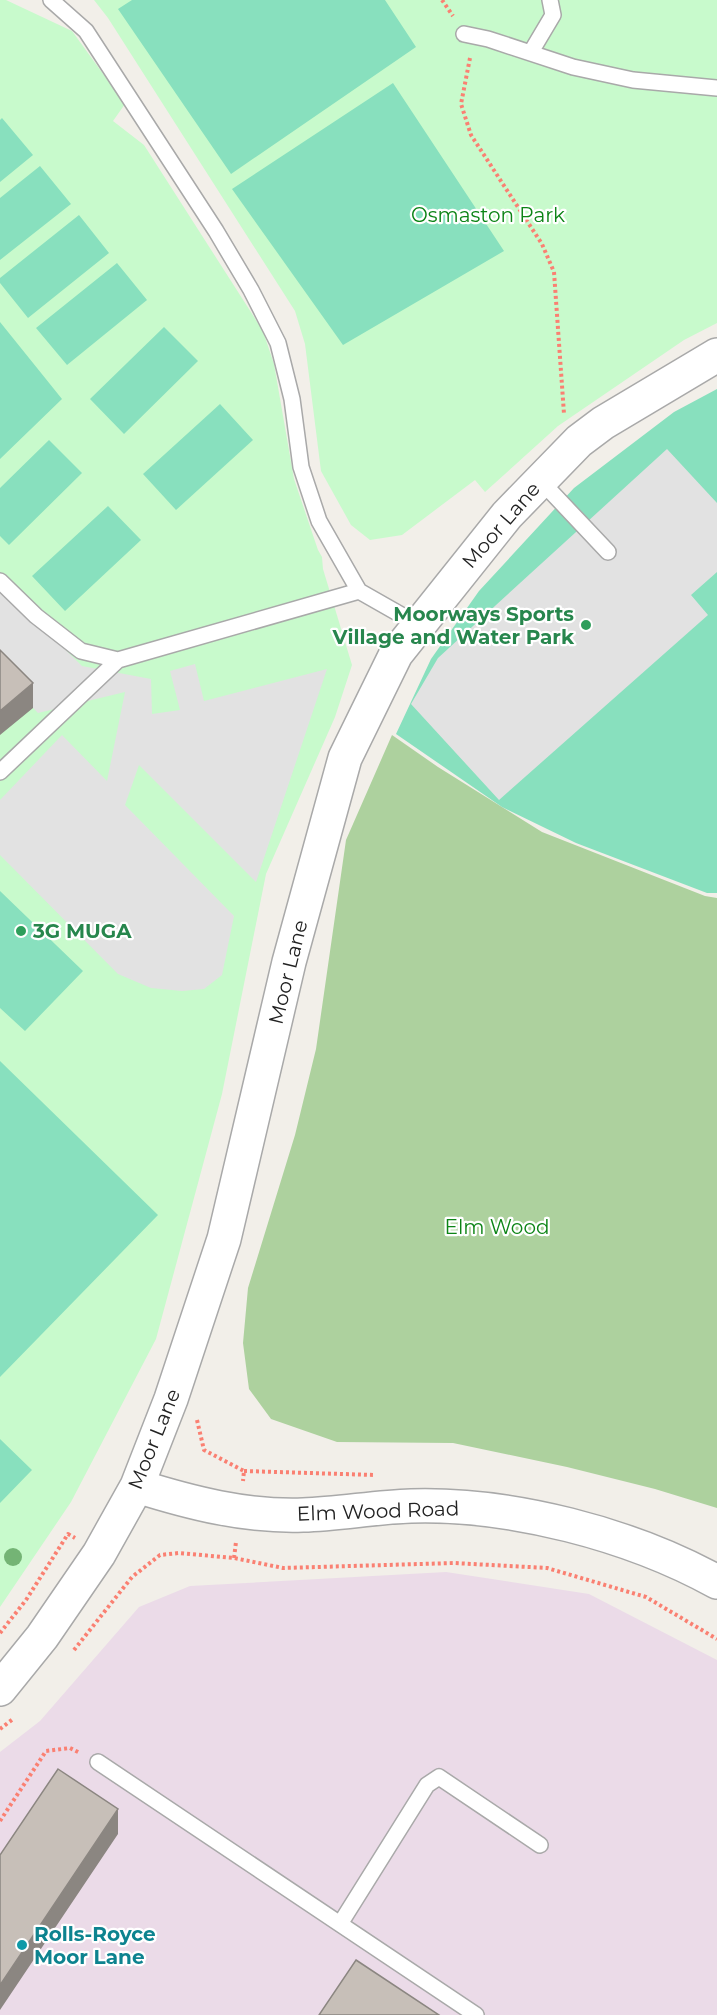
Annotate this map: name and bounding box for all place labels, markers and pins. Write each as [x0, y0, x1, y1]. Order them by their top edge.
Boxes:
place label: Moorways Sports Village and Water Park [332, 602, 575, 649]
marker: Moorways Sports Village and Water Park [579, 618, 593, 632]
place label: 3G MUGA [32, 919, 132, 943]
marker: 3G MUGA [14, 924, 28, 938]
place label: Rolls-Royce Moor Lane [34, 1922, 156, 1969]
marker: Rolls-Royce Moor Lane [15, 1938, 29, 1952]

